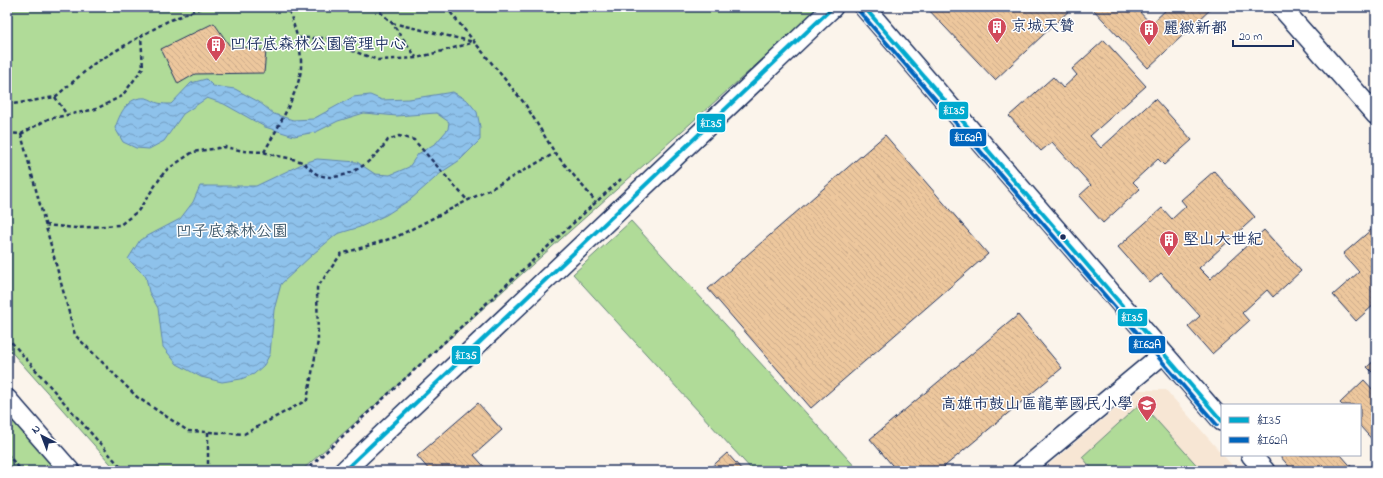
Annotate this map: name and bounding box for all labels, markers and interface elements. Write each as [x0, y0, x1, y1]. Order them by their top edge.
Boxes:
place label: 京城天贊 [1011, 15, 1075, 39]
building icon: 京城天贊 [986, 16, 1008, 44]
place label: 麗緻新都 [1163, 17, 1227, 41]
building icon: 麗緻新都 [1138, 18, 1160, 46]
scale bar [1233, 22, 1293, 48]
text: 20 m [1239, 28, 1262, 46]
place label: 凹仔底森林公園管理中心 [230, 33, 406, 57]
building icon: 凹仔底森林公園管理中心 [205, 34, 227, 62]
line badge: 紅35 [938, 101, 969, 120]
text: 紅35 [943, 103, 966, 119]
line badge: 紅35 [696, 113, 726, 133]
text: 紅35 [700, 116, 723, 132]
line badge: 紅62A [949, 128, 987, 147]
text: 紅62A [954, 130, 982, 146]
park label: 凹子底森林公園 [176, 220, 288, 244]
place label: 堅山大世紀 [1183, 228, 1263, 252]
building icon: 堅山大世紀 [1158, 229, 1180, 257]
unlabelled marker [1058, 232, 1068, 242]
line badge: 紅35 [1117, 308, 1148, 327]
text: 紅35 [1121, 310, 1144, 326]
line badge: 紅62A [1128, 335, 1166, 354]
text: 紅62A [1133, 337, 1161, 353]
line badge: 紅35 [451, 345, 481, 365]
text: 紅35 [455, 348, 478, 364]
place label: 高雄市鼓山區龍華國民小學 [941, 393, 1133, 417]
school or university icon: 高雄市鼓山區龍華國民小學 [1136, 394, 1158, 422]
legend [1221, 404, 1361, 456]
text: 紅35 [1257, 412, 1281, 430]
north arrow [22, 416, 62, 456]
text: N [28, 421, 44, 438]
text: 紅62A [1257, 432, 1288, 450]

